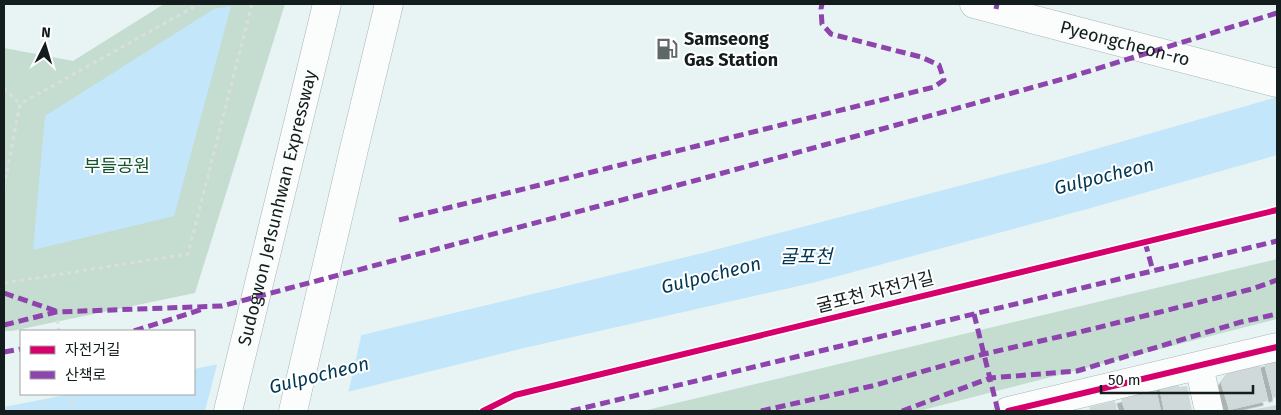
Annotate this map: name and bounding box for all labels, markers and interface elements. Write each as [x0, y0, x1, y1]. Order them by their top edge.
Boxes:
street label: Pyeongcheon-ro [1058, 16, 1192, 71]
north arrow [20, 20, 70, 70]
text: N [41, 24, 51, 41]
place label: Samseong Gas Station [684, 28, 778, 71]
fuel station icon: Samseong Gas Station [654, 36, 680, 62]
street label: Sudogwon Je1sunhwan Expressway [233, 68, 322, 348]
water label: Gulpocheon [1052, 153, 1156, 199]
park label: 부들공원 [84, 155, 150, 177]
water label: 굴포천 [780, 245, 834, 268]
water label: Gulpocheon [659, 252, 763, 298]
street label: 굴포천 자전거길 [814, 267, 936, 317]
legend [20, 330, 195, 395]
text: 자전거길 [65, 341, 120, 359]
water label: Gulpocheon [267, 352, 371, 398]
scale bar [1101, 362, 1254, 394]
text: 산책로 [65, 366, 106, 384]
text: 50 m [1108, 371, 1141, 389]

